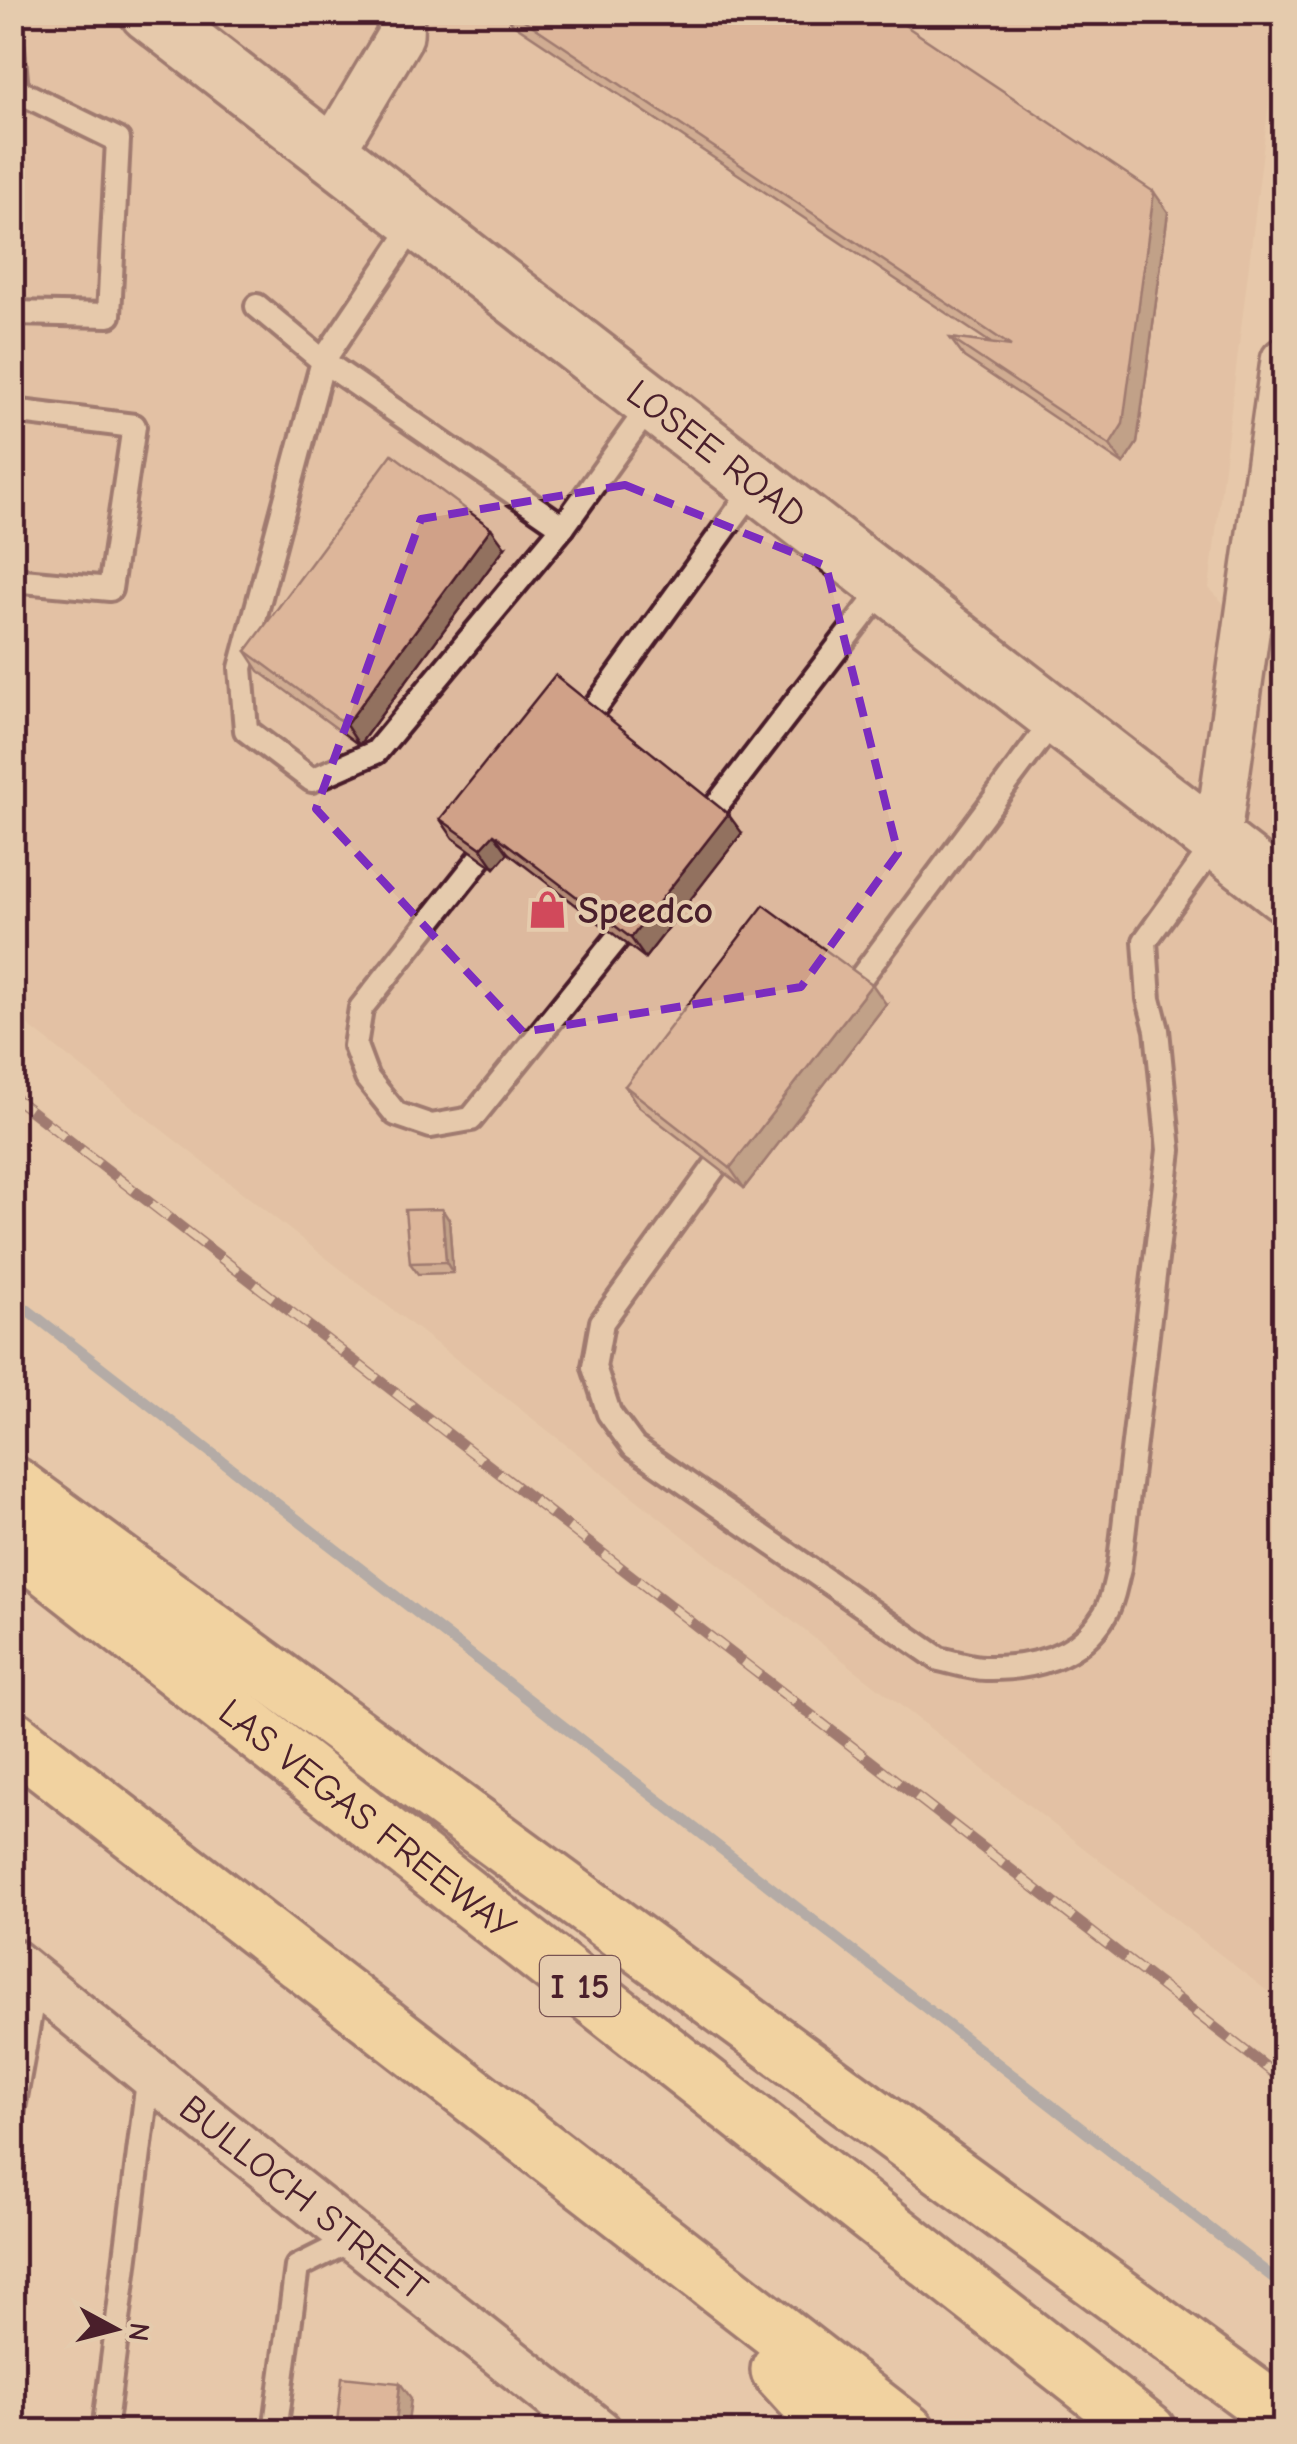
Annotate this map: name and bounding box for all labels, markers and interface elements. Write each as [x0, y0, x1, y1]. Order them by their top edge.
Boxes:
street label: LOSEE ROAD [618, 371, 815, 537]
shop icon: Speedco [527, 889, 569, 931]
place label: Speedco [578, 889, 713, 933]
street label: LAS VEGAS FREEWAY [210, 1690, 524, 1950]
road number: I 15 [540, 1956, 620, 2016]
street label: BULLOCH STREET [171, 2086, 436, 2310]
north arrow [65, 2279, 165, 2379]
text: N [122, 2321, 156, 2343]

